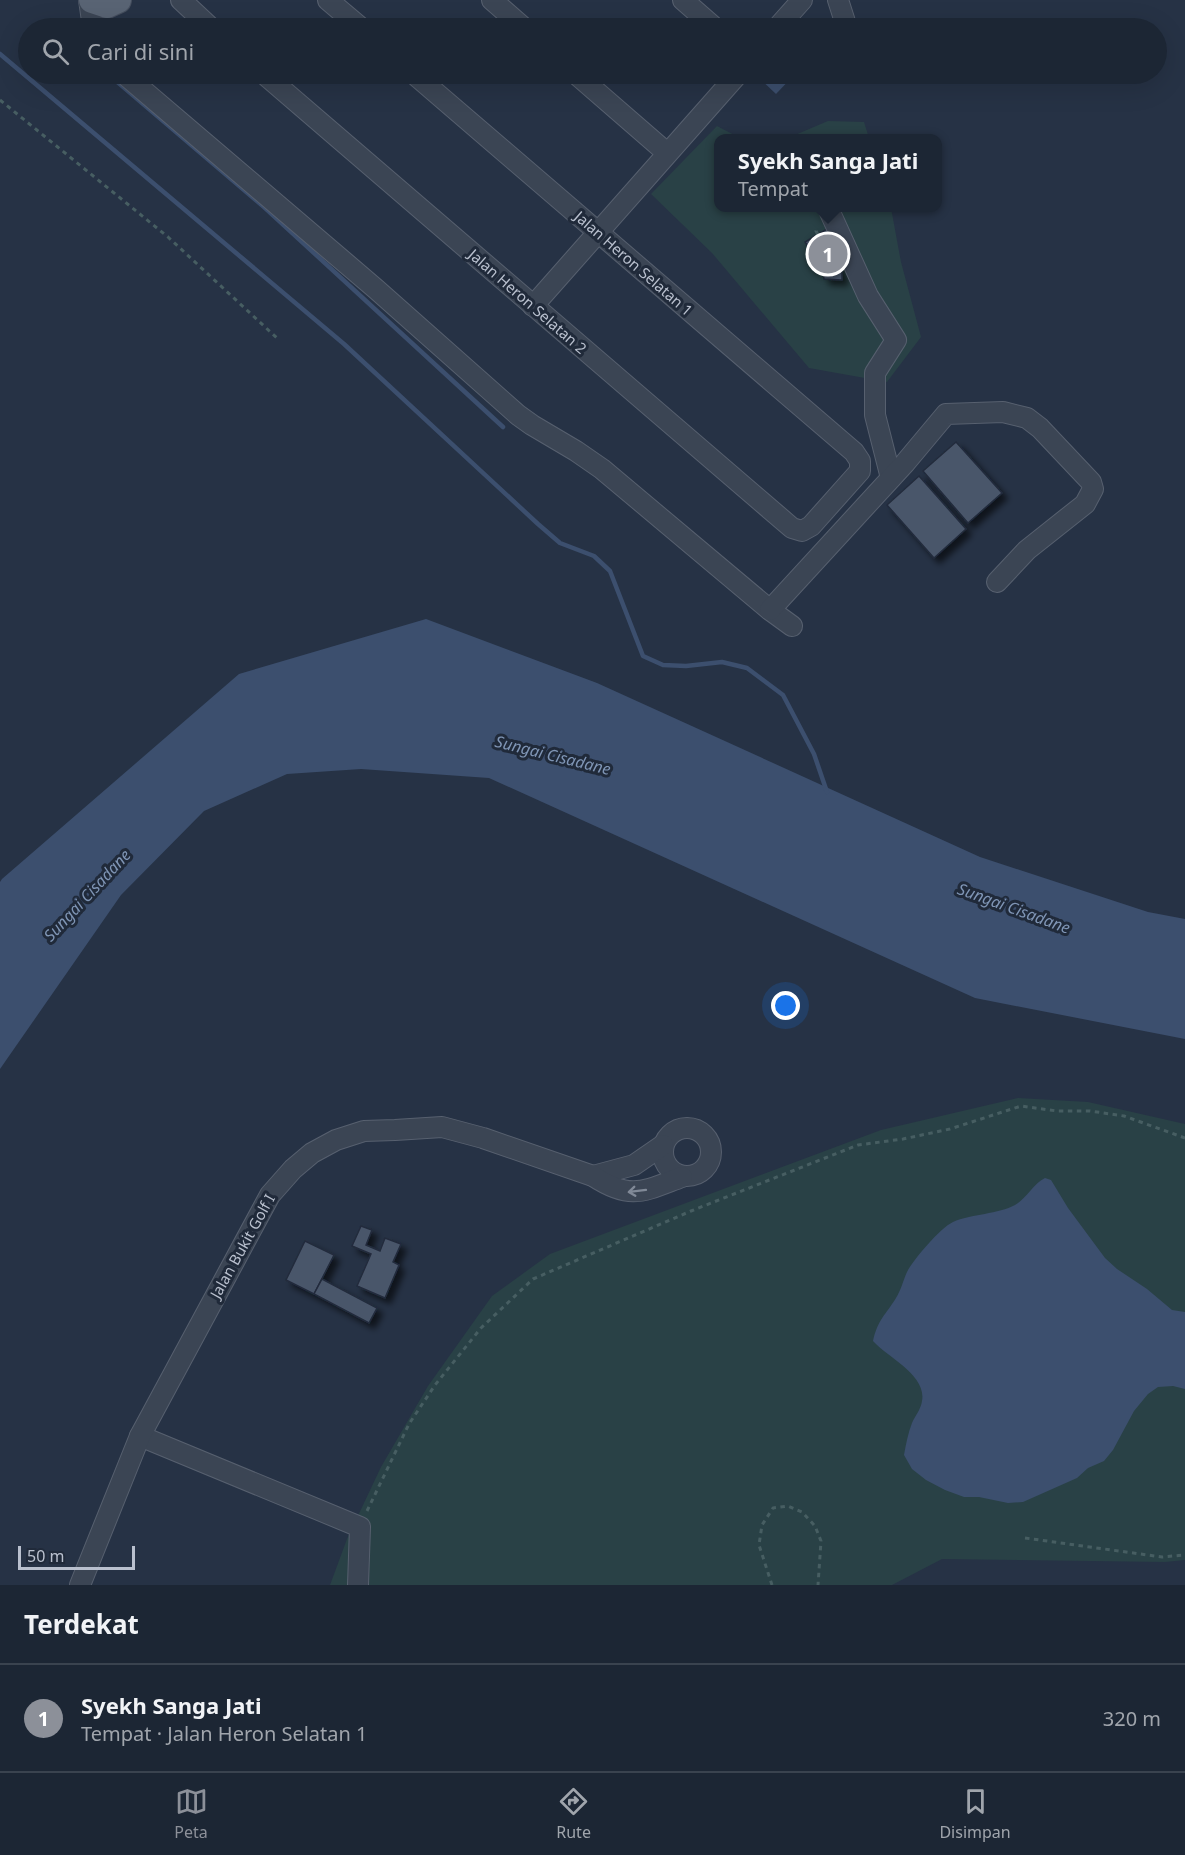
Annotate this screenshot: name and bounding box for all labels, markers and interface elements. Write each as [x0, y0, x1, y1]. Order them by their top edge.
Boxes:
search box [18, 18, 1167, 84]
icon: search [39, 35, 72, 68]
text: Cari di sini [87, 36, 194, 66]
popup [714, 134, 942, 212]
text: Syekh Sanga Jati [738, 145, 918, 175]
text: Tempat [738, 175, 808, 202]
street label: Jalan Heron Selatan 1 [569, 205, 697, 320]
pin: 1 [808, 232, 848, 276]
street label: Jalan Heron Selatan 2 [463, 243, 591, 358]
water label: Sungai Cisadane [493, 730, 613, 780]
water label: Sungai Cisadane [39, 844, 135, 946]
water label: Sungai Cisadane [955, 877, 1073, 939]
your location [771, 991, 800, 1020]
one-way arrow [628, 1186, 648, 1197]
street label: Jalan Bukit Golf I [204, 1190, 279, 1303]
scale bar [18, 1543, 135, 1570]
text: 50 m [27, 1545, 64, 1567]
text: Terdekat [24, 1606, 139, 1642]
text: Syekh Sanga Jati [81, 1690, 261, 1720]
text: 1 [38, 1705, 49, 1732]
text: 320 m [1103, 1705, 1161, 1732]
text: Tempat · Jalan Heron Selatan 1 [81, 1720, 368, 1747]
tab: Peta [174, 1785, 208, 1843]
tab: Rute [556, 1785, 591, 1843]
tab: Disimpan [939, 1785, 1011, 1843]

